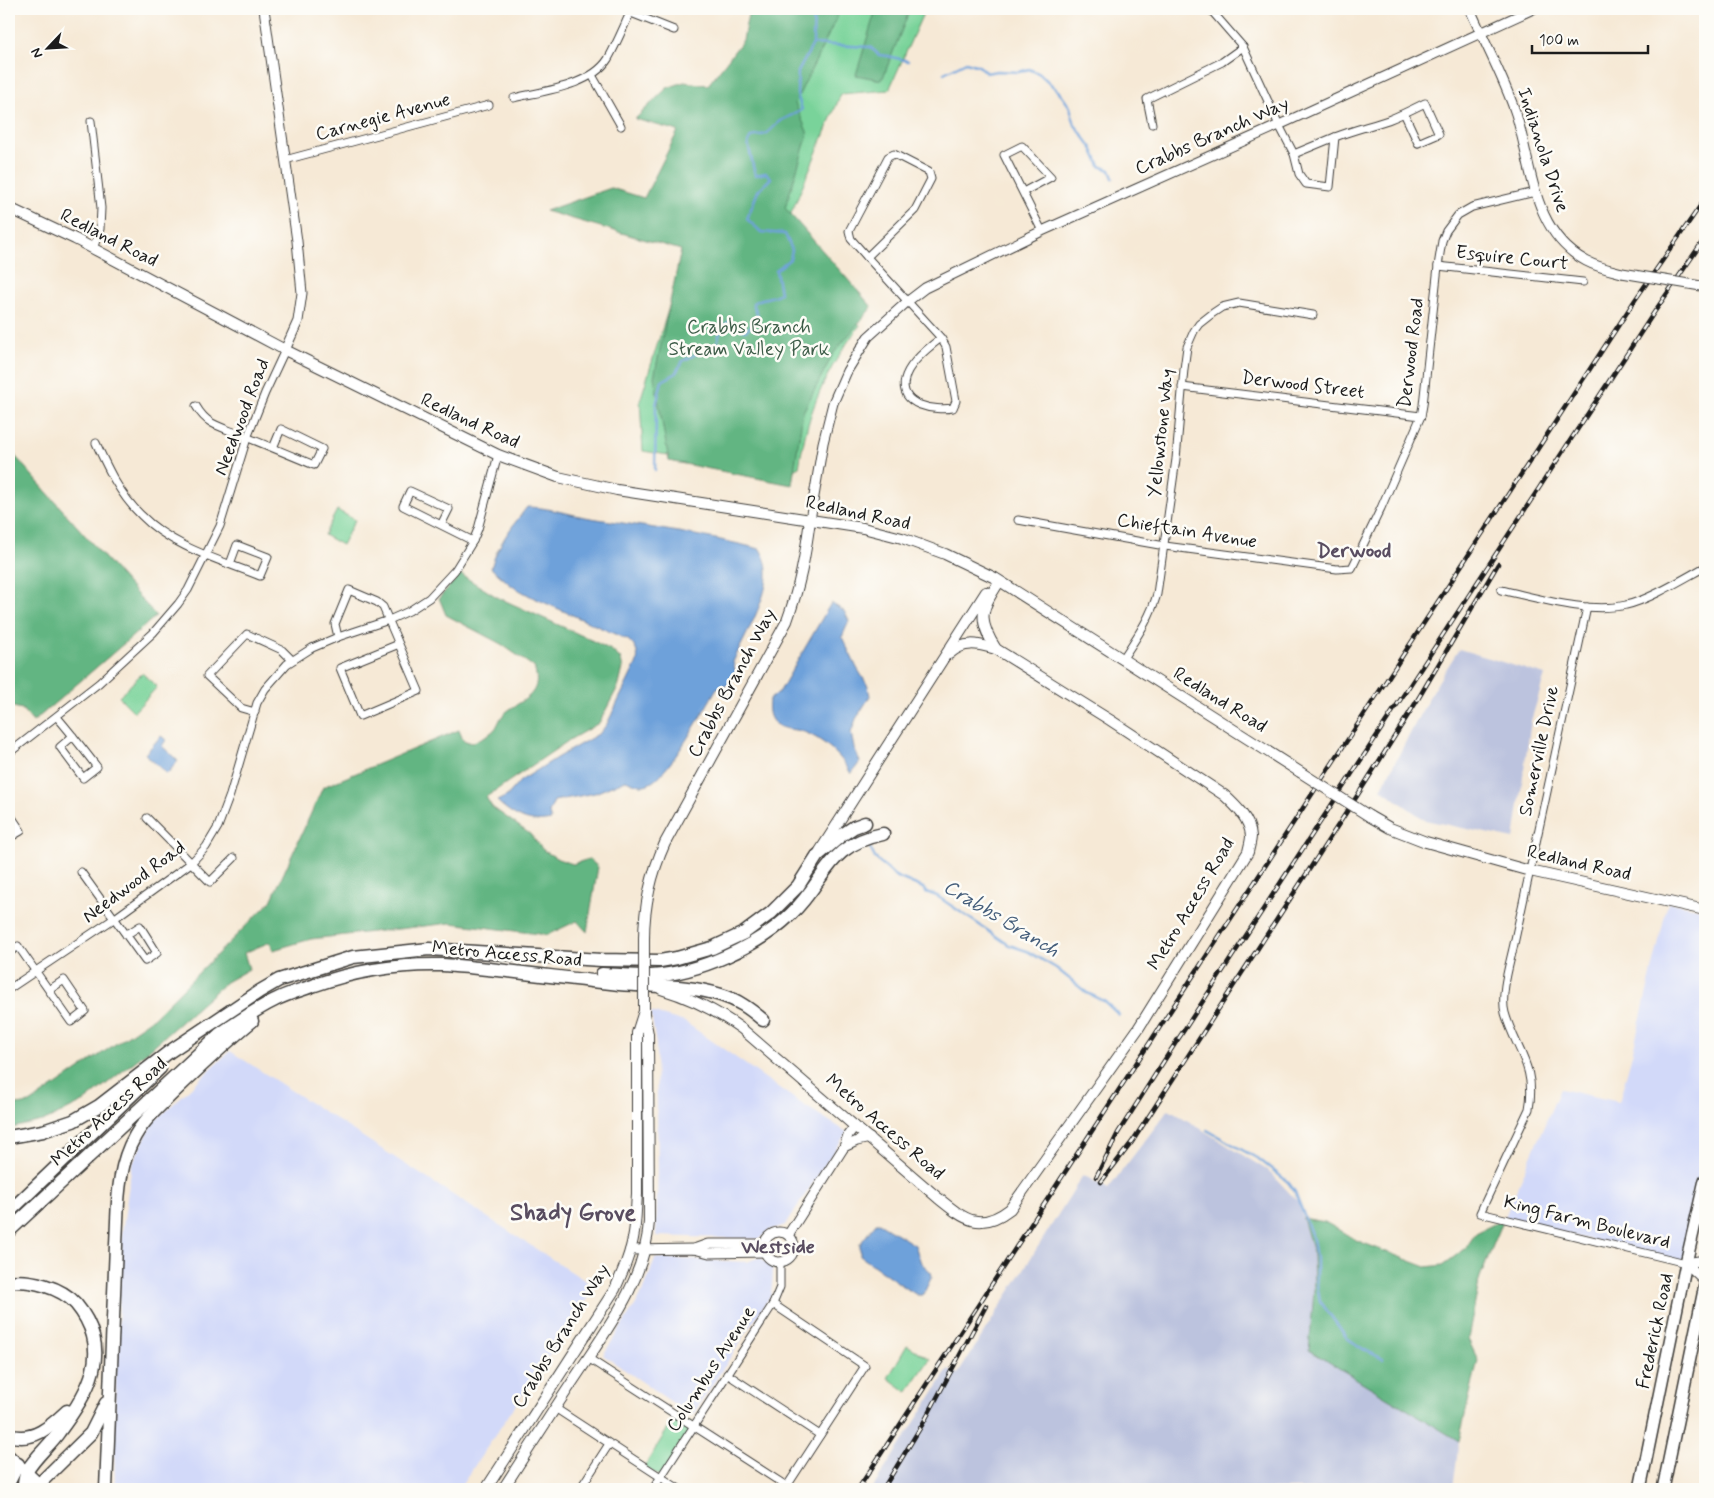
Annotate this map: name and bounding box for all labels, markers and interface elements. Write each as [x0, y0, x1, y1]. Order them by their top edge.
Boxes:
north arrow [22, 22, 72, 72]
scale bar [1532, 22, 1648, 54]
text: 100 m [1539, 31, 1579, 51]
text: N [27, 45, 47, 61]
street label: Indianola Drive [1511, 84, 1575, 216]
street label: Carnegie Avenue [313, 87, 453, 148]
street label: Crabbs Branch Way [1131, 91, 1293, 181]
street label: Redland Road [56, 203, 162, 273]
street label: Esquire Court [1455, 240, 1570, 276]
street label: Derwood Road [1392, 297, 1430, 409]
park label: Crabbs Branch Stream Valley Park [669, 315, 830, 362]
street label: Needwood Road [208, 355, 276, 479]
street label: Derwood Street [1240, 365, 1366, 405]
street label: Yellowstone Way [1142, 367, 1180, 499]
street label: Redland Road [416, 387, 524, 455]
street label: Redland Road [803, 490, 913, 536]
street label: Chieftain Avenue [1115, 508, 1259, 554]
district label: Derwood [1317, 537, 1391, 565]
street label: Crabbs Branch Way [682, 604, 782, 762]
street label: Redland Road [1168, 661, 1272, 739]
street label: Somerville Drive [1513, 684, 1565, 818]
street label: Metro Access Road [1142, 833, 1240, 975]
street label: Needwood Road [77, 835, 191, 929]
street label: Redland Road [1524, 839, 1634, 887]
water label: Crabbs Branch [938, 874, 1064, 964]
street label: Metro Access Road [431, 935, 583, 973]
street label: Metro Access Road [45, 1052, 173, 1172]
street label: Metro Access Road [820, 1068, 950, 1186]
street label: King Farm Boulevard [1501, 1189, 1673, 1257]
district label: Shady Grove [510, 1198, 636, 1229]
district label: Westside [740, 1234, 815, 1261]
street label: Crabbs Branch Way [506, 1259, 616, 1413]
street label: Frederick Road [1631, 1271, 1679, 1391]
street label: Columbus Avenue [661, 1301, 761, 1437]

